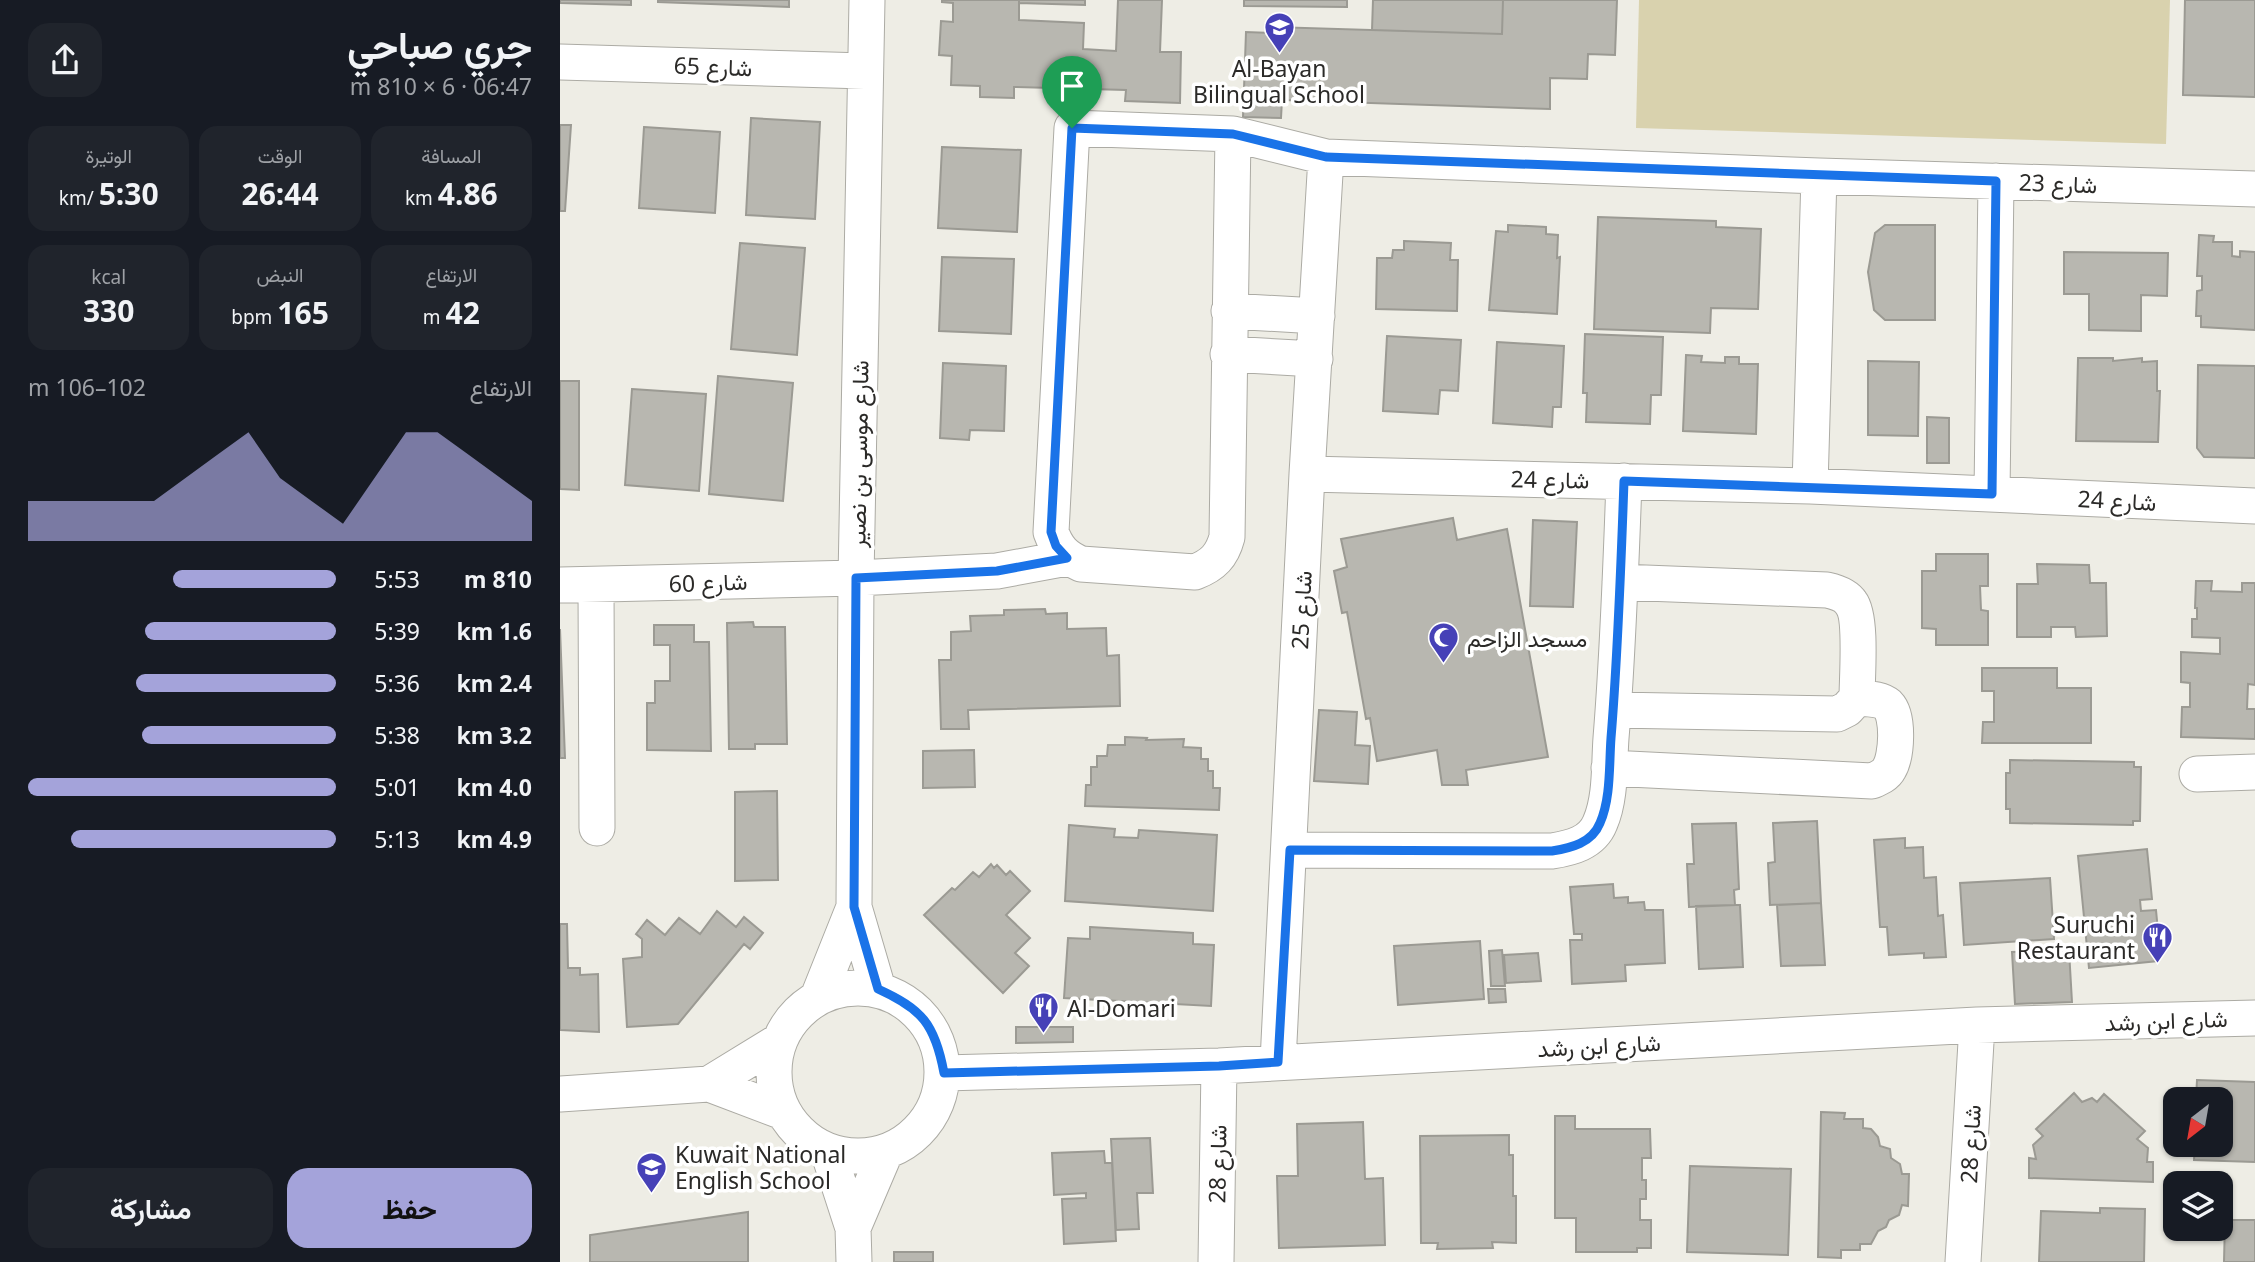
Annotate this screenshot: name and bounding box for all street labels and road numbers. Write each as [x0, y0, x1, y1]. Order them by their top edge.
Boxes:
street label: شارع 65 [673, 49, 753, 84]
street label: شارع 23 [2018, 166, 2098, 201]
street label: شارع موسى بن نصير [840, 360, 877, 549]
street label: شارع 24 [1510, 462, 1590, 497]
street label: شارع 24 [2077, 482, 2157, 519]
street label: شارع 60 [668, 565, 748, 600]
street label: شارع 25 [1283, 570, 1320, 650]
street label: شارع ابن رشد [2104, 1002, 2228, 1039]
street label: شارع ابن رشد [1537, 1026, 1661, 1065]
street label: شارع 28 [1952, 1104, 1989, 1184]
street label: شارع 28 [1200, 1124, 1235, 1204]

